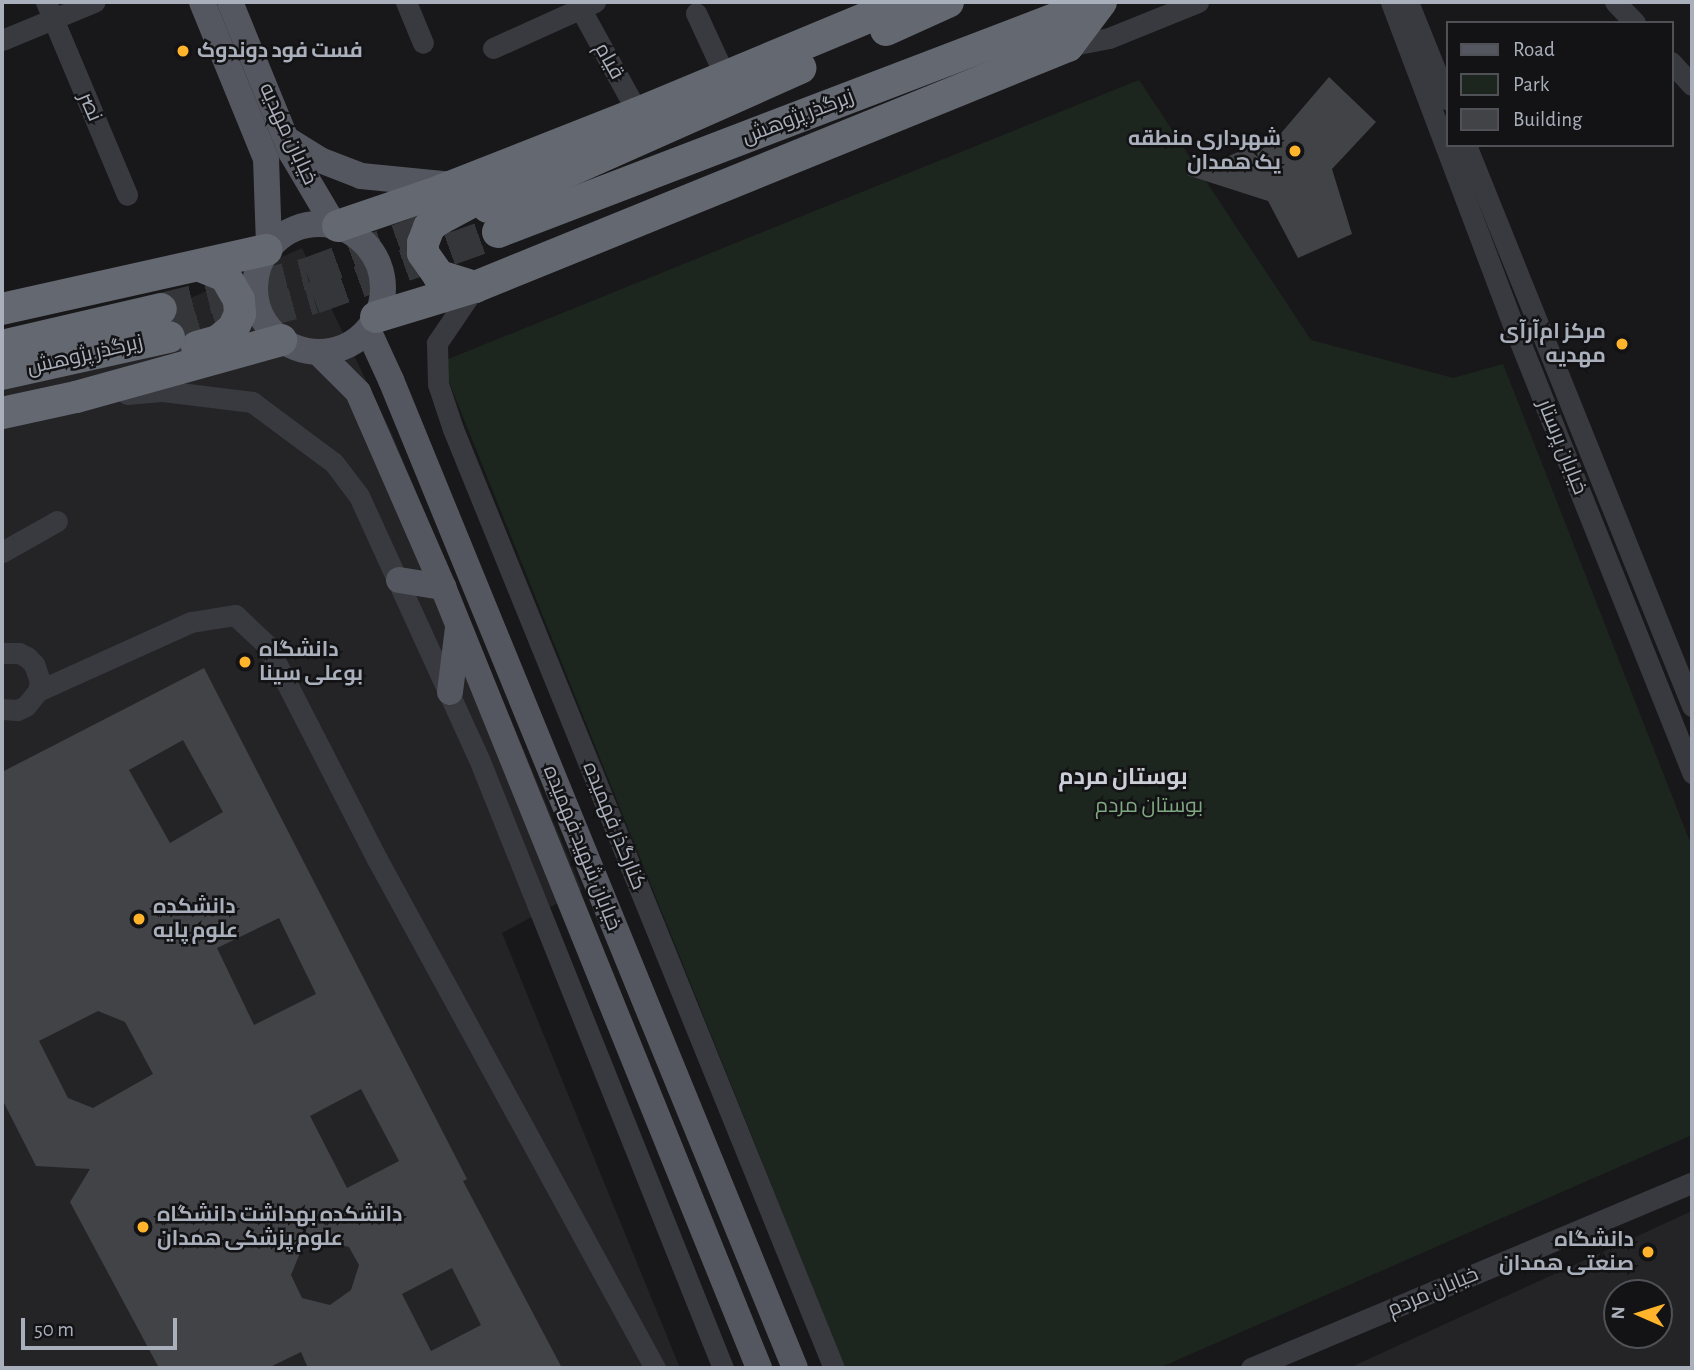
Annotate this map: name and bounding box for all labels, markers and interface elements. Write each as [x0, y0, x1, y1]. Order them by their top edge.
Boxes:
legend [1446, 21, 1673, 147]
place label: فست فود دوندوک [197, 38, 363, 64]
street label: قیام [589, 38, 629, 84]
text: Road [1513, 39, 1555, 60]
marker: فست فود دوندوک [175, 43, 191, 59]
text: Park [1513, 74, 1549, 95]
street label: خیابان مهدیه [253, 79, 323, 189]
street label: زیرگذر پژوهش [738, 84, 858, 150]
street label: نصر [73, 89, 107, 125]
text: Building [1513, 109, 1582, 130]
place label: شهرداری منطقه یک همدان [1128, 126, 1281, 176]
marker: شهرداری منطقه یک همدان [1287, 143, 1303, 159]
place label: مرکز ام‌آر‌آی مهدیه [1499, 319, 1606, 369]
street label: زیرگذر پژوهش [25, 329, 145, 381]
marker: مرکز ام‌آر‌آی مهدیه [1612, 334, 1632, 354]
street label: خیابان پرستار [1532, 396, 1592, 498]
place label: دانشگاه بوعلی سینا [259, 637, 363, 687]
marker: دانشگاه بوعلی سینا [237, 654, 253, 670]
street label: کنارگذر فهمیده [577, 758, 651, 894]
street label: خیابان شهید فهمیده [537, 762, 627, 934]
district label: بوستان مردم [1058, 764, 1188, 792]
park label: بوستان مردم [1095, 793, 1203, 819]
place label: دانشکده علوم پایه [153, 894, 238, 944]
marker: دانشکده علوم پایه [131, 911, 147, 927]
place label: دانشکده بهداشت دانشگاه علوم پزشکی همدان [157, 1202, 402, 1252]
marker: دانشکده بهداشت دانشگاه علوم پزشکی همدان [135, 1219, 151, 1235]
place label: دانشگاه صنعتی همدان [1499, 1227, 1634, 1277]
marker: دانشگاه صنعتی همدان [1640, 1244, 1656, 1260]
street label: خیابان مردم [1384, 1262, 1482, 1322]
north arrow [1603, 1279, 1673, 1349]
scale bar [24, 1304, 180, 1348]
text: N [1609, 1306, 1628, 1320]
text: 50 m [34, 1319, 74, 1340]

